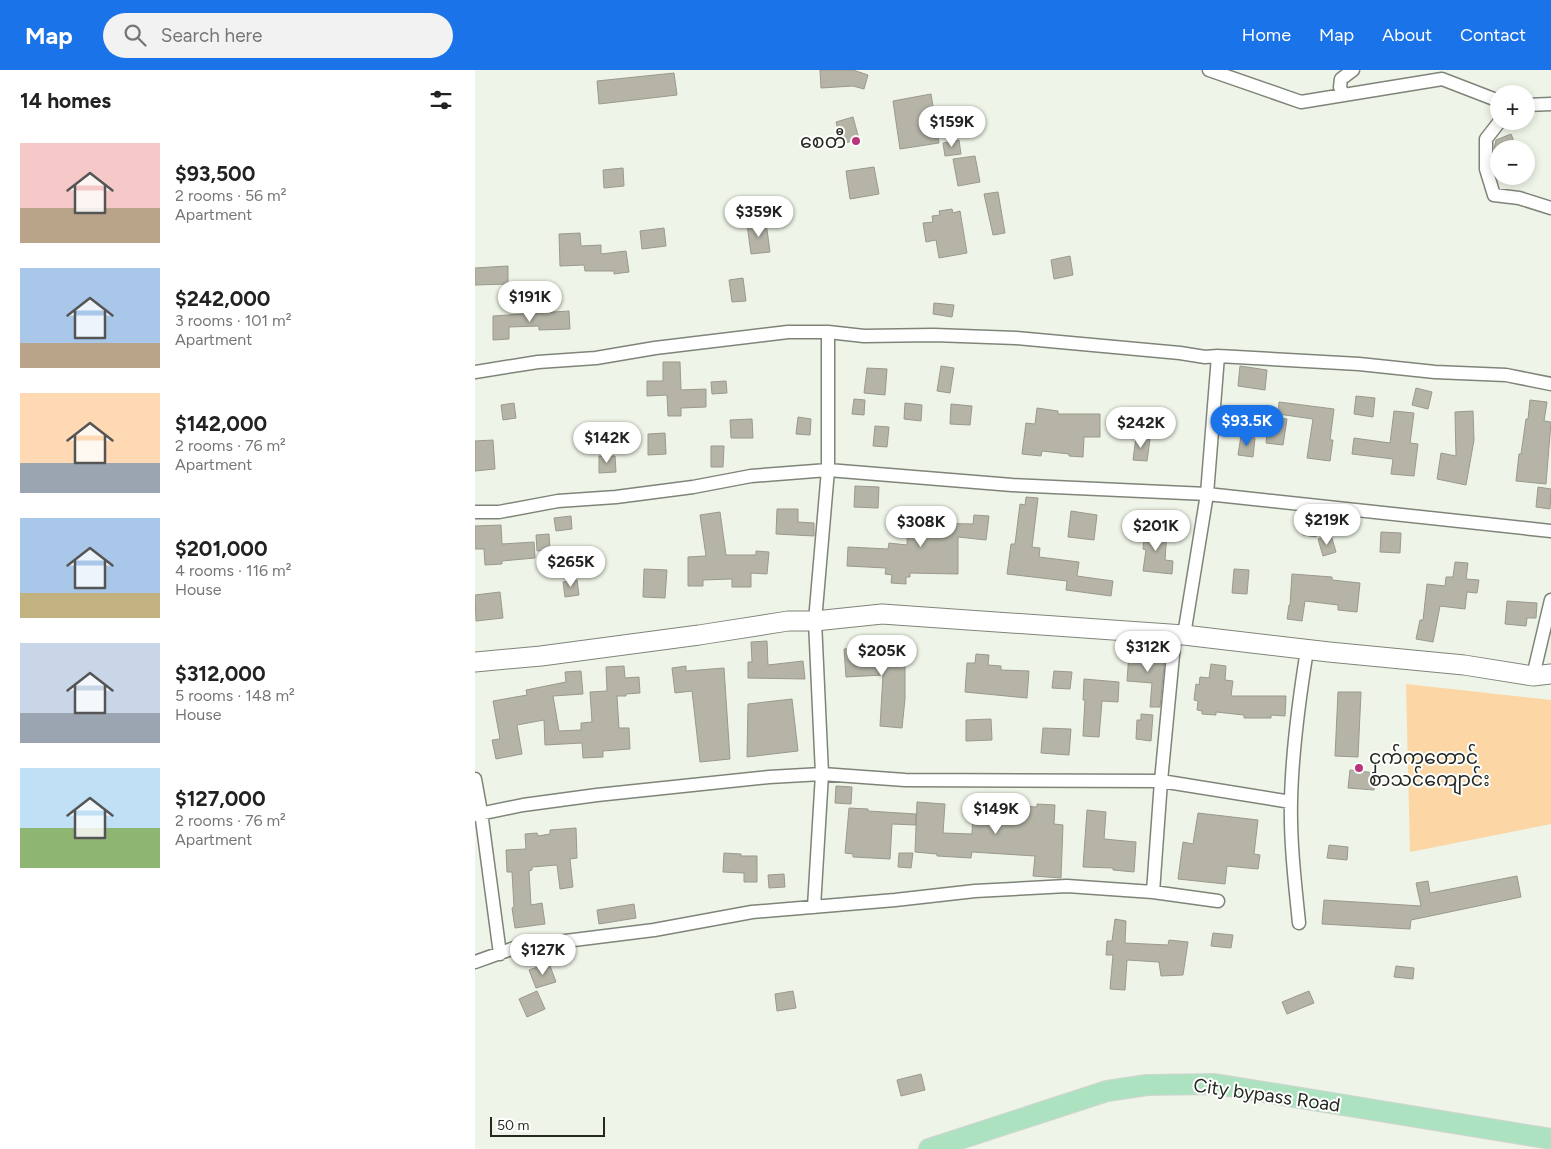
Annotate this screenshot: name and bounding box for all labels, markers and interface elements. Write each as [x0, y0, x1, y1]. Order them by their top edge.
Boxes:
search box [103, 13, 453, 58]
text: Map [25, 21, 73, 50]
icon: search [121, 21, 149, 49]
text: Search here [161, 24, 262, 47]
text: Home [1242, 24, 1291, 46]
text: Map [1319, 24, 1354, 46]
text: About [1382, 24, 1432, 46]
text: Contact [1460, 24, 1526, 46]
map controls [1490, 85, 1535, 185]
button: + [1490, 85, 1535, 130]
icon: filters [427, 86, 455, 114]
text: 14 homes [20, 88, 111, 113]
pin: $159K [917, 106, 987, 148]
text: $159K [930, 112, 974, 131]
place label: စေတီ [800, 127, 846, 153]
marker: စေတီ [850, 135, 862, 147]
button: − [1490, 140, 1535, 185]
text: $93,500 [175, 161, 255, 186]
icon: home [60, 163, 120, 223]
text: 2 rooms · 56 m² [175, 186, 287, 205]
pin: $359K [724, 196, 794, 238]
text: $359K [736, 202, 783, 221]
text: Apartment [175, 205, 252, 224]
pin: $191K [495, 280, 565, 323]
text: $242,000 [175, 286, 270, 311]
text: $191K [509, 287, 551, 306]
icon: home [60, 288, 120, 348]
text: 3 rooms · 101 m² [175, 311, 291, 330]
text: Apartment [175, 330, 252, 349]
pin: $93.5K [1206, 404, 1288, 447]
pin: $242K [1106, 406, 1176, 449]
text: $142,000 [175, 411, 267, 436]
text: $93.5K [1222, 411, 1272, 430]
icon: home [60, 413, 120, 473]
text: $242K [1117, 413, 1165, 432]
pin: $142K [572, 422, 642, 464]
text: $142K [584, 428, 630, 447]
text: 2 rooms · 76 m² [175, 436, 286, 455]
text: Apartment [175, 455, 252, 474]
pin: $219K [1292, 504, 1362, 546]
pin: $308K [886, 506, 956, 548]
pin: $201K [1121, 510, 1191, 552]
text: $219K [1305, 510, 1349, 529]
text: $308K [897, 512, 945, 531]
text: $201K [1133, 516, 1179, 535]
text: $201,000 [175, 536, 267, 561]
icon: home [60, 538, 120, 598]
pin: $265K [536, 546, 606, 588]
text: $265K [547, 552, 595, 571]
text: 4 rooms · 116 m² [175, 561, 292, 580]
text: House [175, 580, 221, 599]
pin: $312K [1113, 630, 1183, 673]
pin: $205K [847, 634, 917, 677]
text: $312K [1126, 637, 1170, 656]
text: $205K [858, 641, 906, 660]
text: $312,000 [175, 661, 266, 686]
icon: home [60, 663, 120, 723]
text: 5 rooms · 148 m² [175, 686, 295, 705]
text: House [175, 705, 221, 724]
place label: ငှက်ကတောင် စာသင်ကျောင်း [1369, 743, 1490, 795]
marker: ငှက်ကတောင် စာသင်ကျောင်း [1353, 762, 1365, 774]
text: $127,000 [175, 786, 266, 811]
icon: home [60, 788, 120, 848]
pin: $149K [961, 792, 1031, 835]
text: $149K [973, 799, 1019, 818]
text: 2 rooms · 76 m² [175, 811, 286, 830]
text: Apartment [175, 830, 252, 849]
pin: $127K [508, 934, 578, 976]
text: $127K [521, 940, 565, 959]
street label: City bypass Road [1192, 1073, 1342, 1117]
scale bar [490, 1114, 605, 1137]
text: 50 m [497, 1117, 529, 1134]

